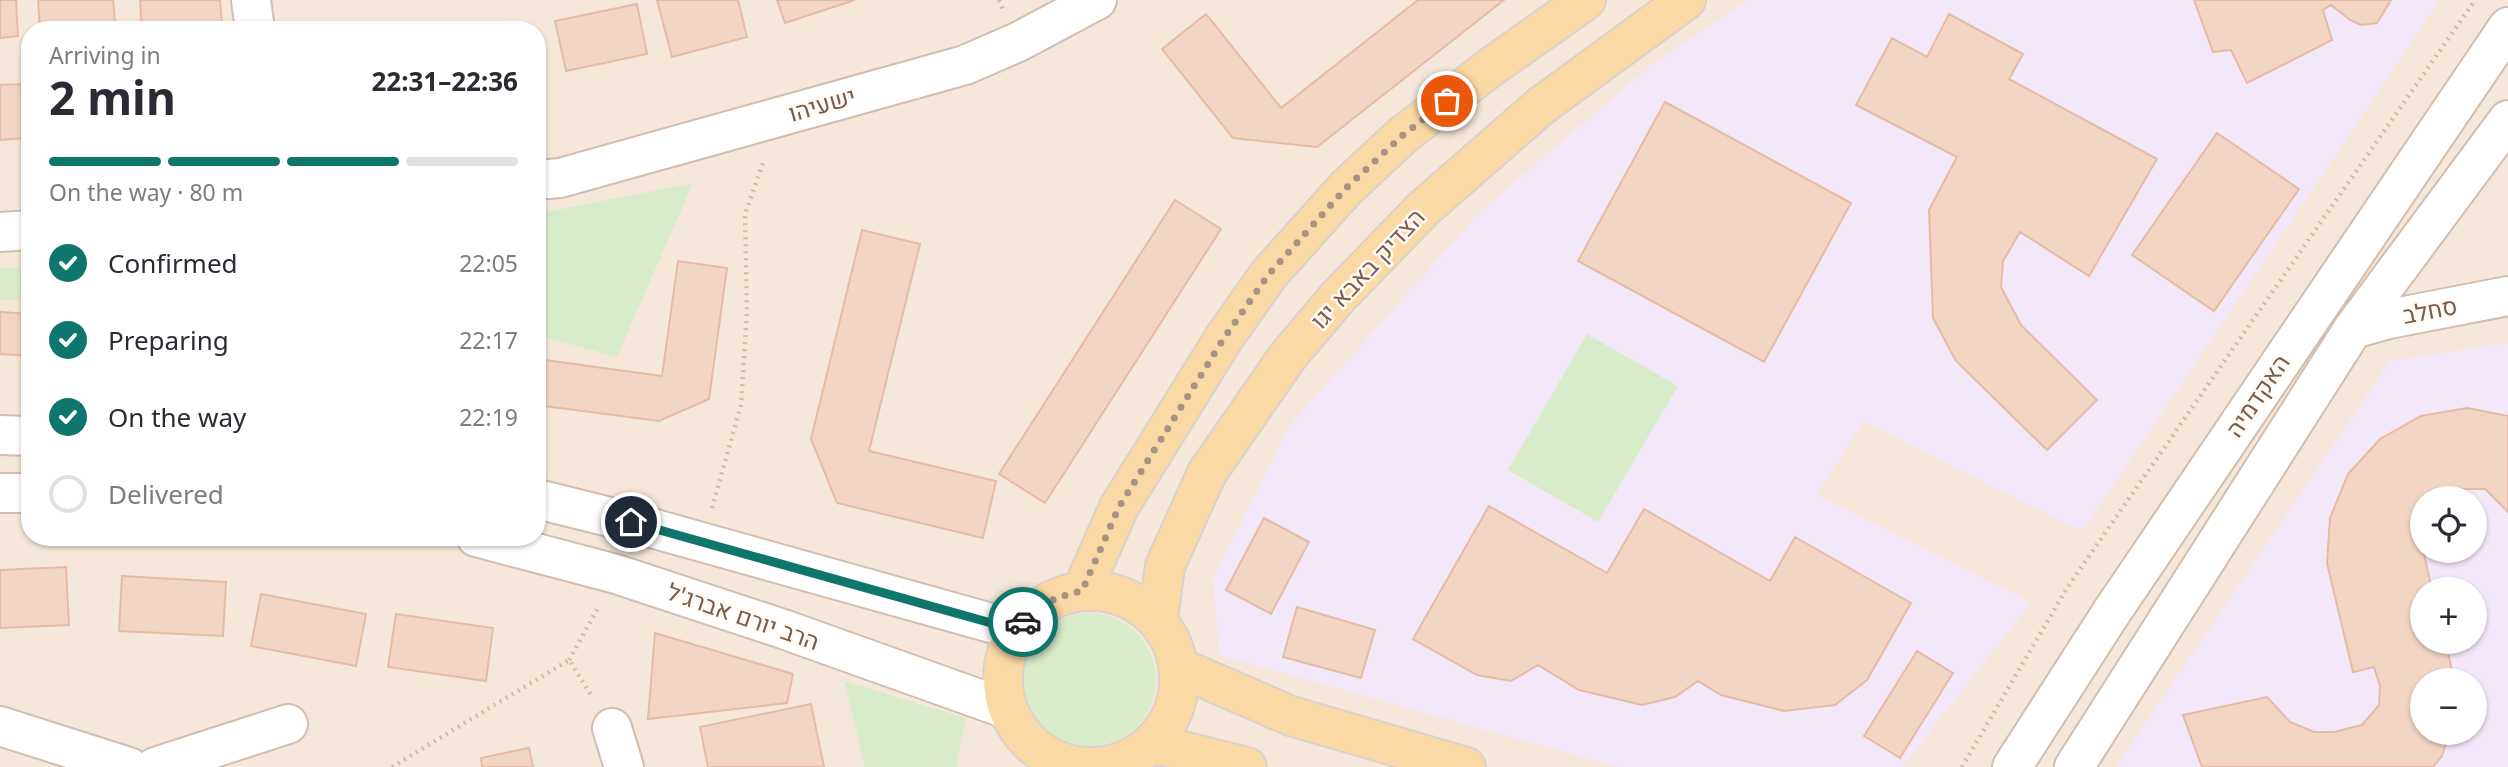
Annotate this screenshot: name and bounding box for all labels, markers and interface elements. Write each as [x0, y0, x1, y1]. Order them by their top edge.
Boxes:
text: Arriving in [49, 39, 161, 71]
text: 22:31–22:36 [371, 63, 518, 99]
text: 2 min [49, 66, 176, 128]
pin [1417, 71, 1477, 131]
street label: ישעיהו [784, 78, 859, 129]
icon: bag [1428, 82, 1466, 120]
text: On the way · 80 m [49, 176, 243, 208]
street label: הצדיק באבא יגו [1302, 200, 1432, 336]
icon: check [49, 244, 87, 282]
text: Confirmed [108, 245, 238, 281]
text: 22:05 [459, 247, 518, 279]
street label: סחלב [2400, 288, 2460, 331]
icon: check [49, 321, 87, 359]
text: Preparing [108, 322, 229, 358]
text: 22:17 [459, 324, 518, 356]
street label: האקדמיה [2217, 347, 2297, 443]
icon: check [49, 398, 87, 436]
text: On the way [108, 399, 246, 435]
text: 22:19 [459, 401, 518, 433]
text: Delivered [108, 476, 224, 512]
map controls [2410, 486, 2487, 745]
button: locate [2410, 486, 2487, 563]
pin [601, 492, 661, 552]
icon: home [612, 503, 650, 541]
street label: הרב יורם אברג'ל [663, 574, 824, 657]
button: + [2410, 577, 2487, 654]
courier [988, 587, 1058, 657]
icon: car [1004, 603, 1042, 641]
button: − [2410, 668, 2487, 745]

